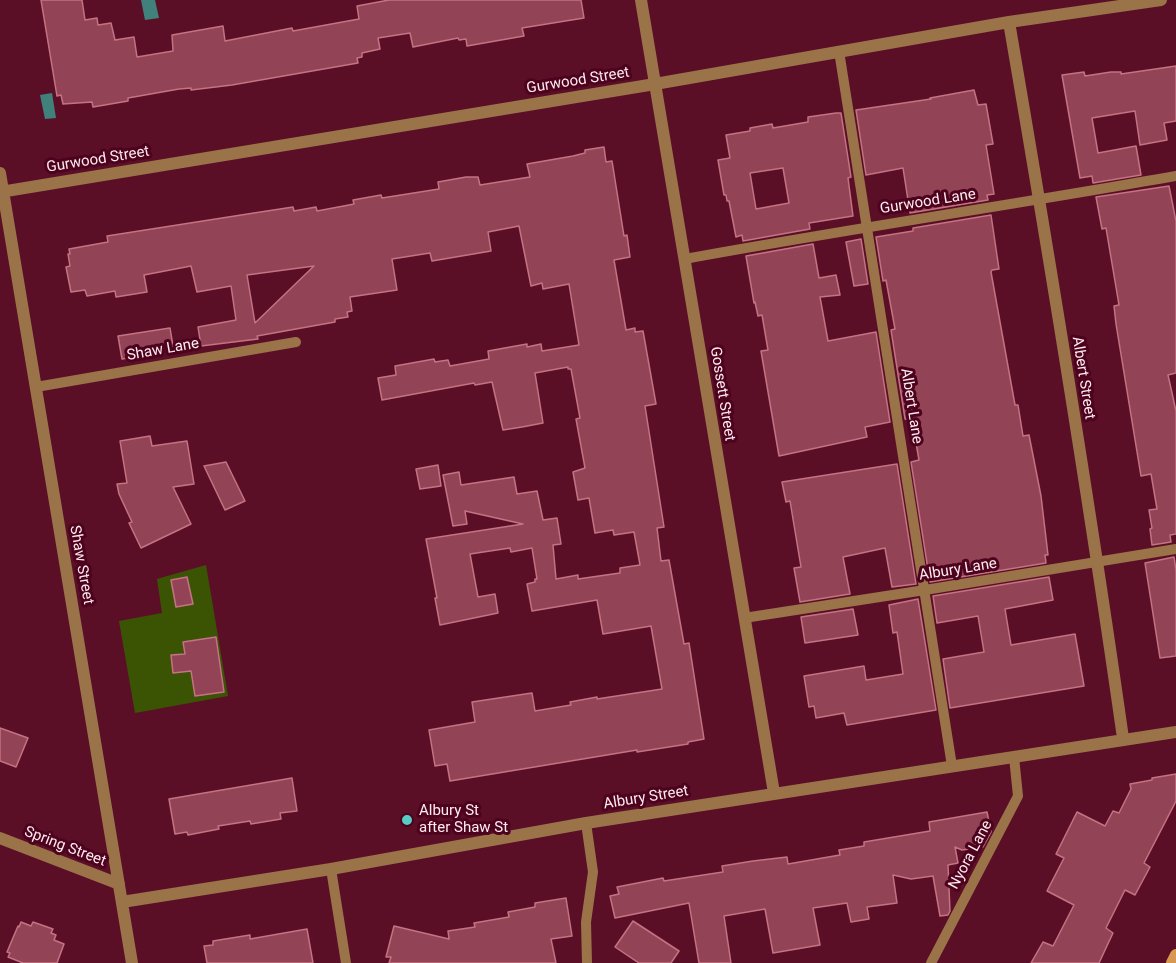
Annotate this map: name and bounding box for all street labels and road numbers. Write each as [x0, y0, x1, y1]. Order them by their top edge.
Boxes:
street label: Gurwood Street [525, 64, 631, 98]
street label: Gurwood Street [45, 143, 151, 177]
street label: Gurwood Lane [879, 186, 977, 218]
street label: Shaw Lane [126, 335, 200, 365]
street label: Albert Street [1068, 335, 1098, 421]
street label: Gossett Street [706, 346, 738, 442]
street label: Albert Lane [896, 367, 926, 445]
street label: Shaw Street [65, 524, 97, 606]
street label: Albury Lane [918, 555, 998, 585]
street label: Albury Street [602, 782, 690, 814]
street label: Nyora Lane [945, 817, 997, 893]
street label: Spring Street [22, 823, 108, 871]

